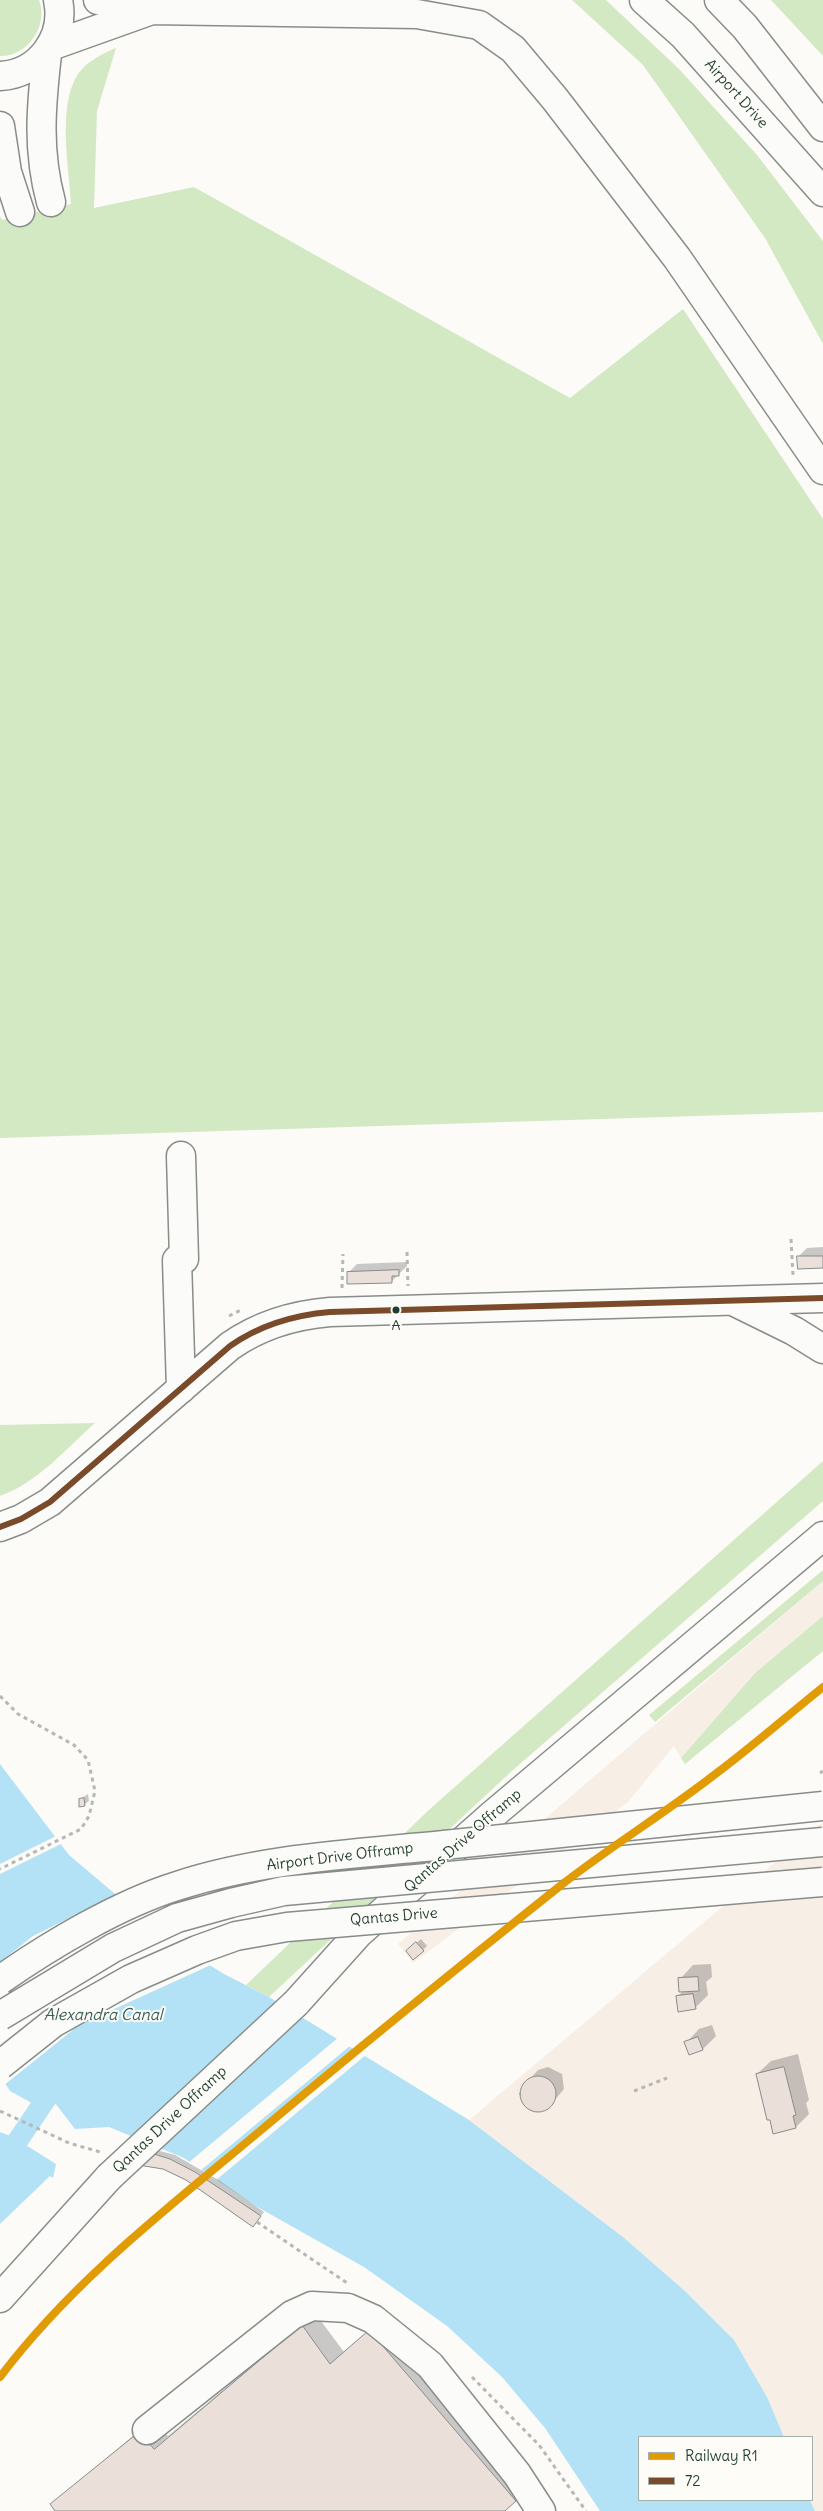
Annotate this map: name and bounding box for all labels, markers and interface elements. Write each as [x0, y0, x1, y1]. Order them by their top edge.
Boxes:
street label: Airport Drive [700, 56, 772, 132]
marker: A [391, 1305, 401, 1315]
place label: A [392, 1318, 400, 1334]
street label: Qantas Drive Offramp [401, 1785, 525, 1897]
street label: Airport Drive Offramp [266, 1839, 414, 1875]
street label: Qantas Drive [349, 1904, 439, 1930]
water label: Alexandra Canal [44, 2005, 162, 2025]
street label: Qantas Drive Offramp [109, 2063, 231, 2177]
legend [638, 2436, 813, 2501]
text: Railway R1 [685, 2446, 758, 2465]
text: 72 [685, 2471, 701, 2490]

